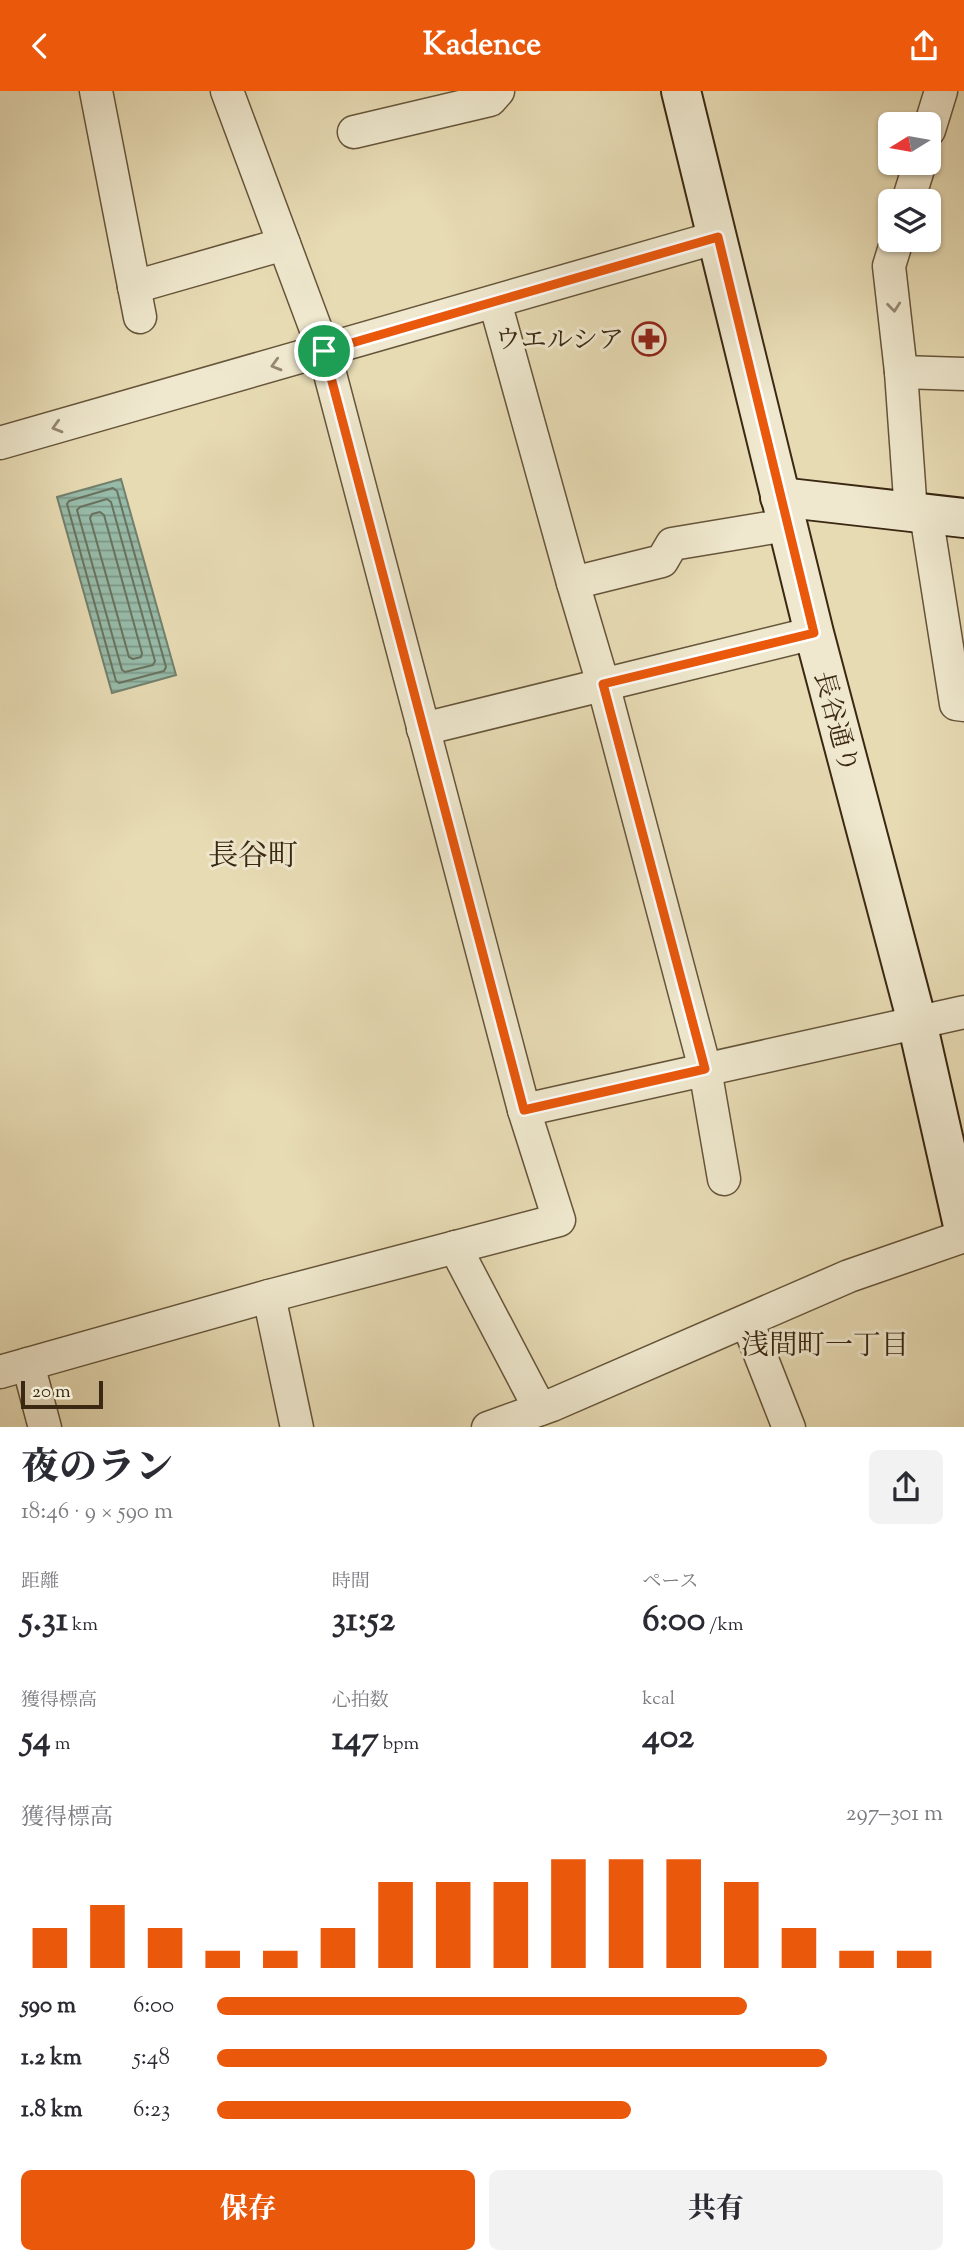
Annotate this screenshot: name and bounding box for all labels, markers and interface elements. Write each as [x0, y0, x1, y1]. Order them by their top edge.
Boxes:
text: Kadence [423, 23, 541, 69]
icon: back [21, 27, 59, 65]
icon: share [905, 27, 943, 65]
north arrow [878, 112, 942, 175]
map controls [878, 112, 941, 252]
button: layers [878, 189, 941, 252]
one-way arrow [886, 301, 901, 312]
pharmacy icon: ウエルシア [630, 320, 668, 358]
pin [294, 321, 354, 381]
place label: ウエルシア [495, 323, 624, 360]
icon: arrive [305, 332, 343, 370]
one-way arrow [270, 356, 282, 371]
one-way arrow [51, 418, 63, 433]
street label: 長谷通り [803, 668, 866, 778]
district label: 長谷町 [208, 836, 298, 879]
district label: 浅間町一丁目 [741, 1327, 909, 1367]
scale bar [21, 1379, 103, 1410]
text: 20 m [32, 1379, 71, 1406]
text: 夜のラン [21, 1443, 173, 1497]
button: share [869, 1450, 943, 1524]
text: 18:46 · 9 × 590 m [21, 1496, 173, 1529]
text: 距離 [21, 1569, 59, 1596]
text: 時間 [332, 1569, 370, 1596]
text: ペース [642, 1569, 698, 1596]
text: 5.31 [21, 1596, 68, 1647]
text: 31:52 [332, 1596, 395, 1647]
text: 6:00 [642, 1596, 705, 1647]
text: km [68, 1612, 98, 1639]
text: /km [705, 1612, 744, 1639]
text: kcal [642, 1686, 675, 1713]
text: 獲得標高 [21, 1688, 97, 1715]
text: 心拍数 [332, 1688, 389, 1715]
text: 402 [642, 1713, 694, 1764]
text: 54 [21, 1715, 51, 1766]
text: 147 [332, 1715, 379, 1766]
text: m [51, 1731, 70, 1758]
text: bpm [379, 1731, 419, 1758]
text: 297–301 m [846, 1798, 943, 1831]
text: 獲得標高 [21, 1802, 113, 1835]
text: 590 m [21, 1990, 76, 2023]
text: 6:00 [133, 1990, 174, 2023]
text: 1.2 km [21, 2042, 82, 2075]
text: 5:48 [133, 2042, 170, 2075]
text: 1.8 km [21, 2094, 83, 2127]
text: 6:23 [133, 2094, 170, 2127]
button: 保存 [21, 2170, 475, 2250]
button: 共有 [489, 2170, 943, 2250]

